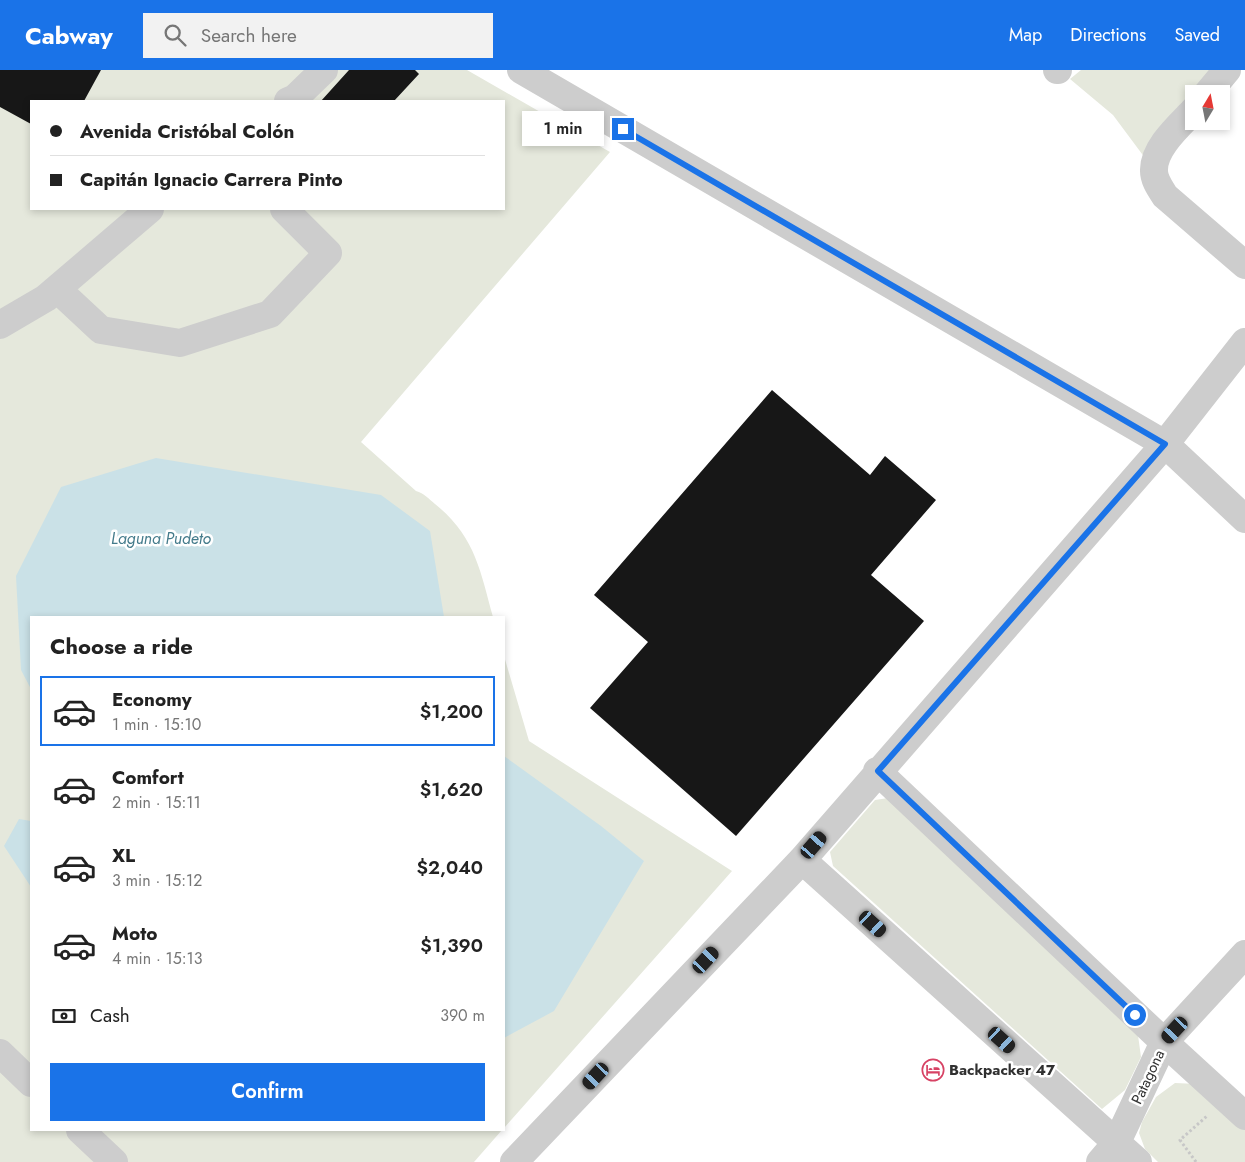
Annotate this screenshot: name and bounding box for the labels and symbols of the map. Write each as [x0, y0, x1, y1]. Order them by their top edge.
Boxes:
north arrow [1185, 85, 1230, 130]
callout: 1 min [523, 112, 606, 146]
route end [612, 118, 634, 140]
water label: Laguna Pudeto [111, 527, 212, 550]
car [798, 829, 829, 861]
car [856, 908, 889, 940]
car [690, 944, 721, 976]
route start [1124, 1004, 1146, 1026]
car [1159, 1014, 1190, 1046]
car [985, 1024, 1018, 1056]
street label: Patagona [1126, 1046, 1170, 1108]
hotel icon: Backpacker 47 [921, 1058, 945, 1082]
place label: Backpacker 47 [949, 1059, 1056, 1081]
car [580, 1060, 611, 1092]

